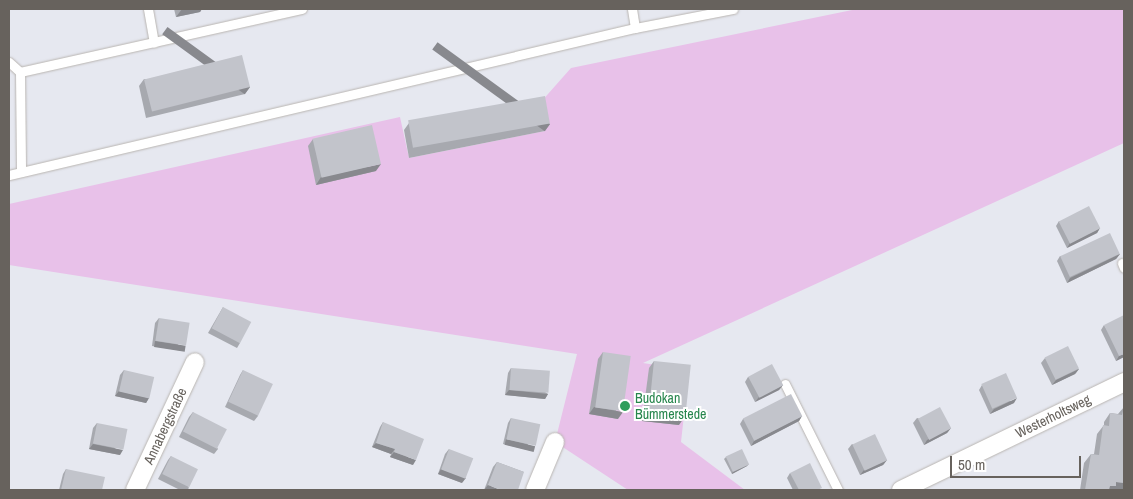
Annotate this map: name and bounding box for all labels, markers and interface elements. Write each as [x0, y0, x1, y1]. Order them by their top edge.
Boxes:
street label: Annabergstraße [140, 385, 190, 467]
place label: Budokan Bümmerstede [635, 390, 706, 422]
street label: Westerholtsweg [1013, 391, 1093, 441]
marker: Budokan Bümmerstede [619, 400, 631, 412]
scale bar [953, 446, 1084, 478]
text: 50 m [958, 454, 985, 475]

